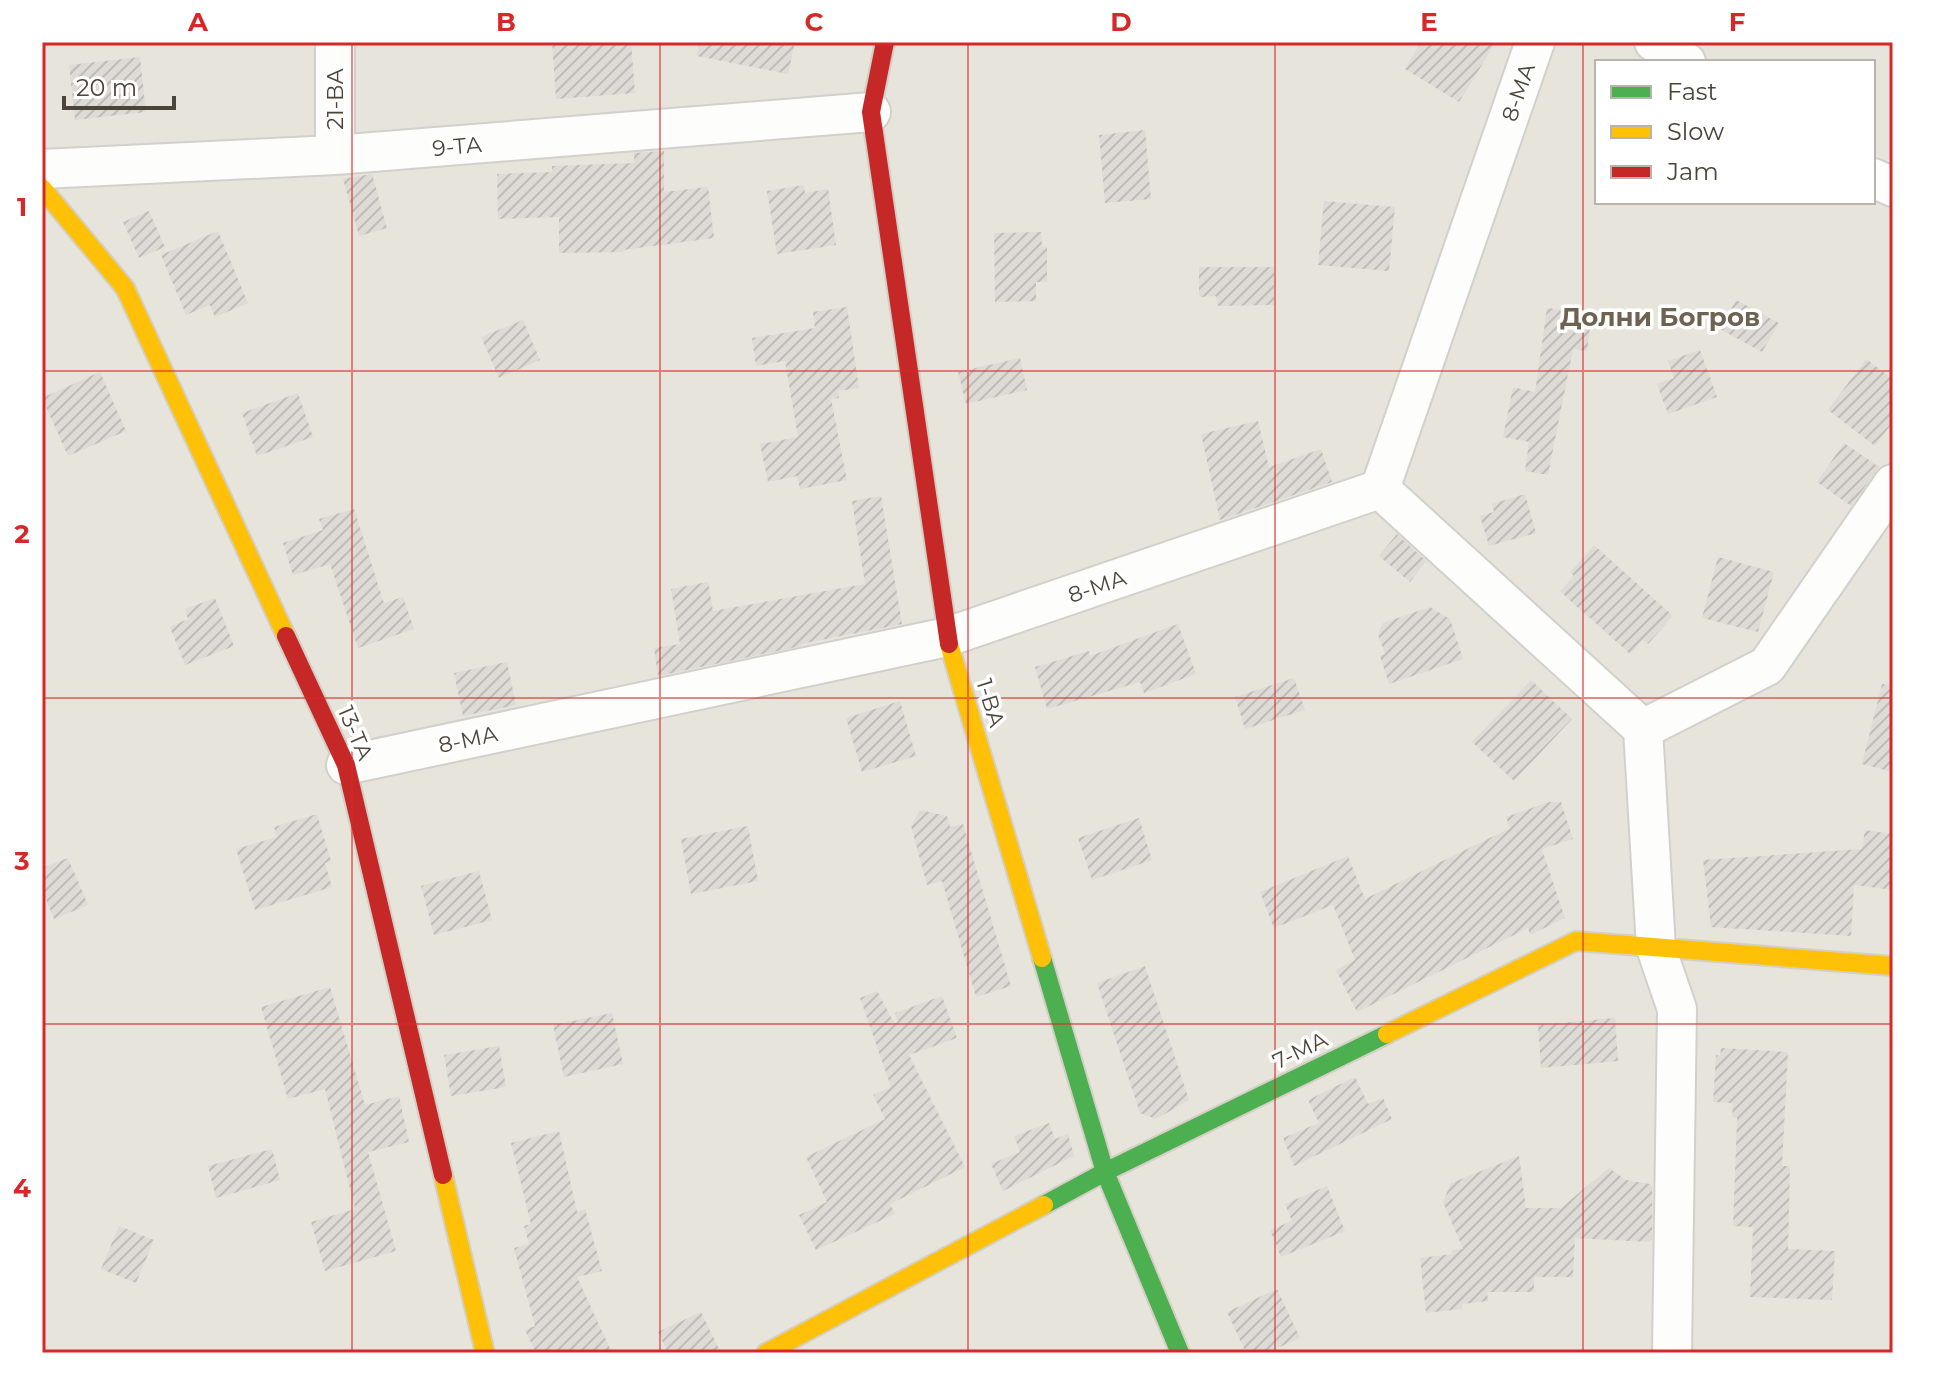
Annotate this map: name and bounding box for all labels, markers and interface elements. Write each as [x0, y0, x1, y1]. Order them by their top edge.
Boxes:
text: A [187, 6, 209, 38]
text: B [496, 6, 516, 38]
text: C [805, 6, 824, 38]
text: D [1110, 6, 1132, 38]
text: E [1420, 6, 1438, 38]
text: F [1729, 6, 1745, 38]
street label: 8-МА [1496, 59, 1541, 125]
scale bar [64, 60, 174, 110]
legend [1595, 60, 1875, 204]
street label: 21-ВА [322, 68, 349, 130]
text: 20 m [76, 73, 137, 102]
text: Fast [1667, 77, 1718, 106]
text: Slow [1667, 117, 1724, 146]
street label: 9-ТА [431, 131, 484, 162]
text: Jam [1666, 157, 1719, 186]
text: 1 [17, 191, 27, 223]
district label: Долни Богров [1560, 301, 1760, 333]
text: 2 [14, 518, 30, 550]
street label: 8-МА [1064, 564, 1131, 609]
street label: 1-ВА [970, 676, 1011, 731]
street label: 13-ТА [332, 702, 379, 765]
street label: 8-МА [436, 720, 501, 759]
text: 3 [13, 845, 30, 877]
street label: 7-МА [1268, 1025, 1333, 1075]
text: 4 [13, 1172, 31, 1204]

